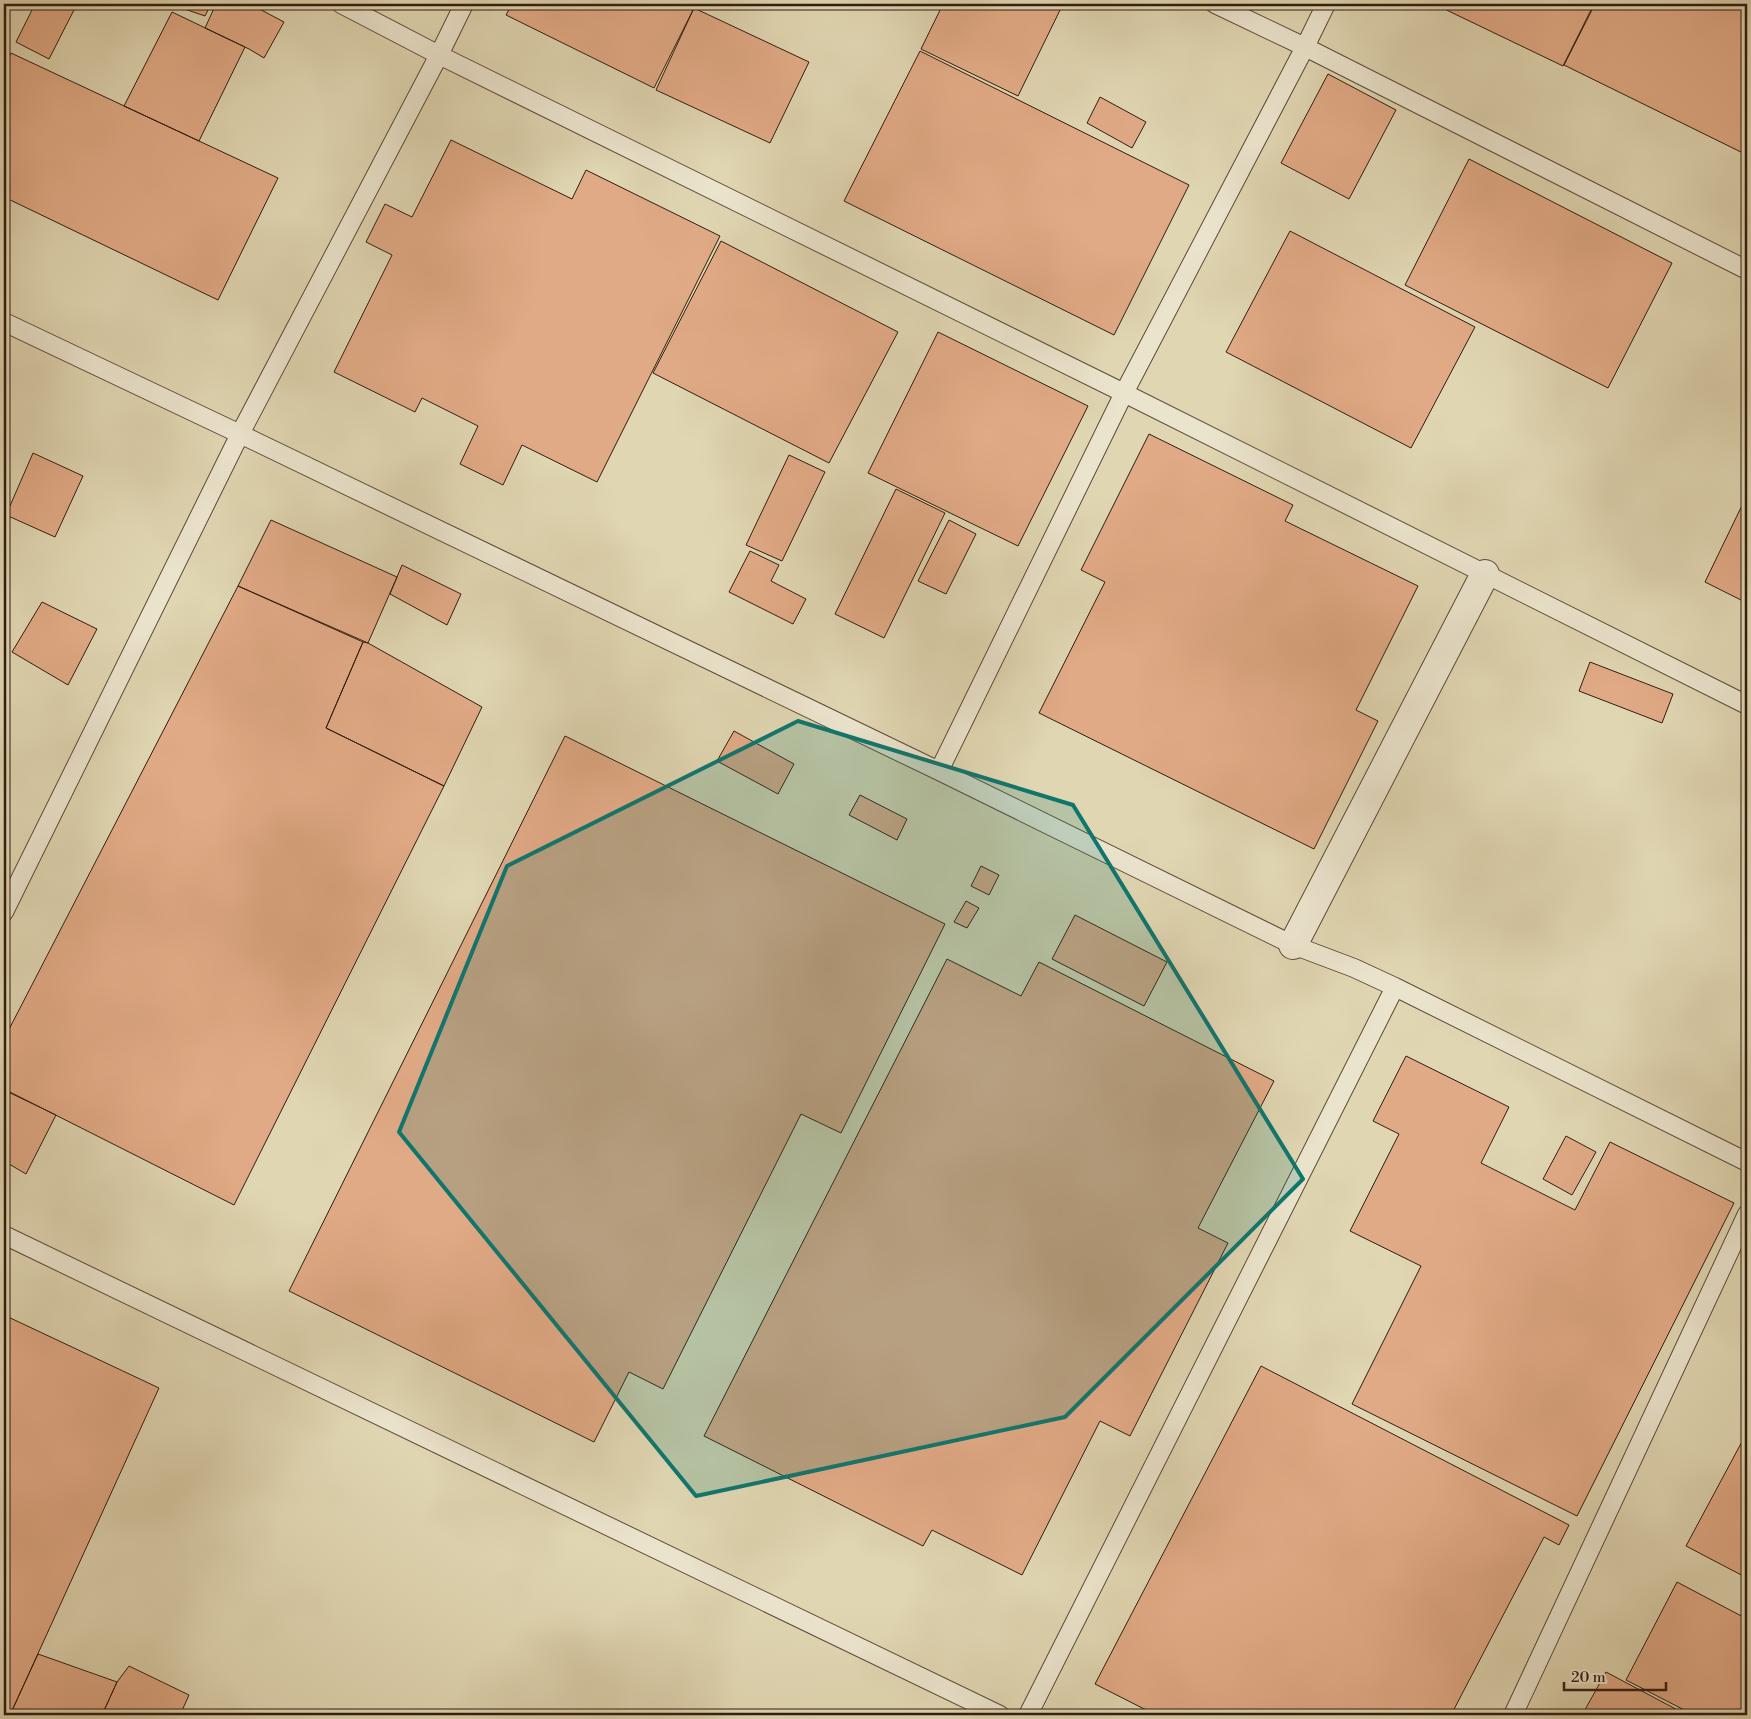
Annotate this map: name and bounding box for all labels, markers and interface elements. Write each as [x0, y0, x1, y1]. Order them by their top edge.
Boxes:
scale bar [1564, 1659, 1666, 1691]
text: 20 m [1571, 1668, 1606, 1687]

